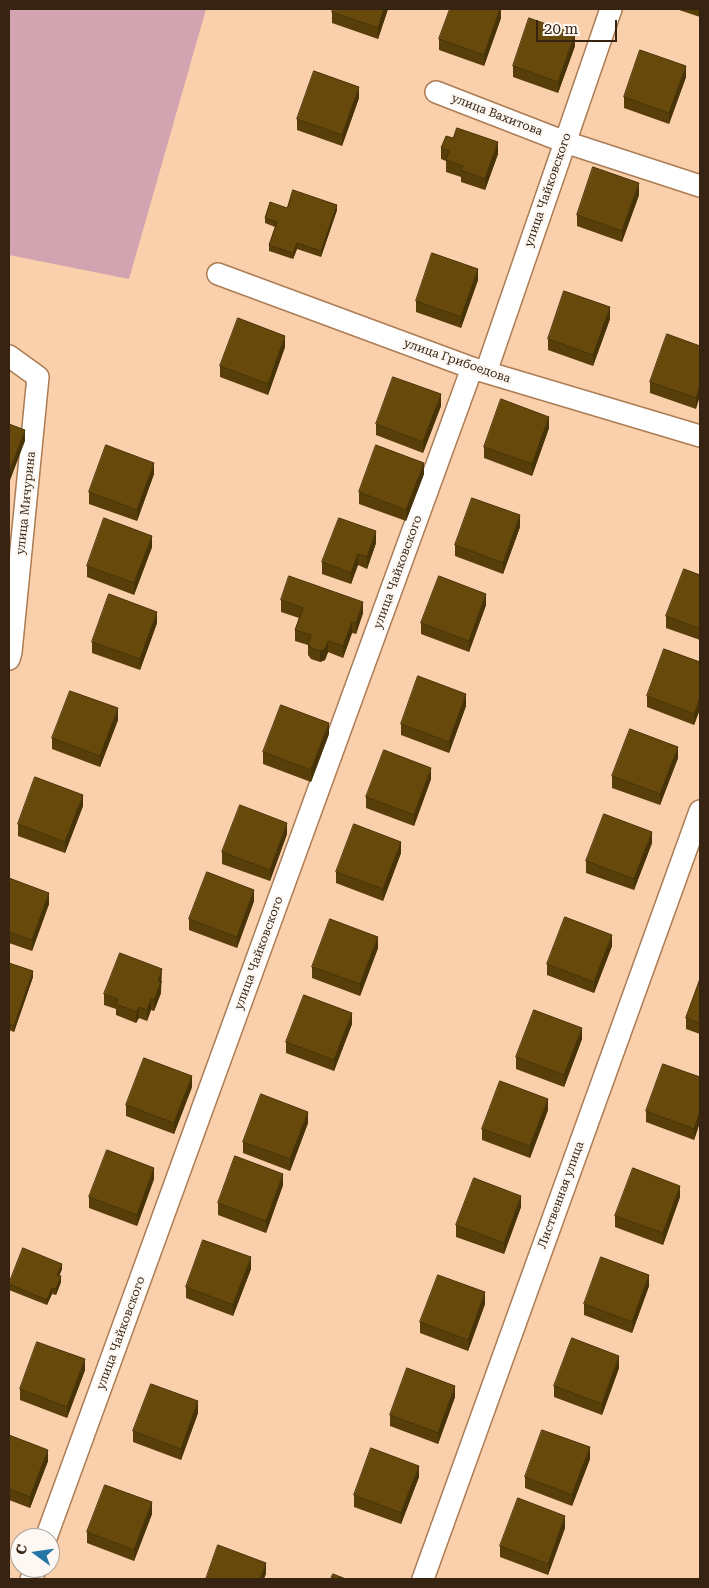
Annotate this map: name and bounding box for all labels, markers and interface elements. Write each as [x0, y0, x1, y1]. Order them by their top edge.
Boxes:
scale bar [539, 10, 620, 42]
text: 20 m [544, 20, 578, 38]
street label: улица Вахитова [449, 91, 545, 139]
street label: улица Чайковского [522, 131, 574, 249]
street label: улица Грибоедова [402, 336, 512, 386]
street label: улица Мичурина [13, 451, 39, 555]
street label: улица Чайковского [371, 513, 425, 631]
street label: улица Чайковского [232, 894, 286, 1012]
street label: Лиственная улица [535, 1139, 587, 1251]
street label: улица Чайковского [94, 1274, 148, 1392]
north arrow [10, 1528, 60, 1578]
text: С [12, 1543, 30, 1556]

